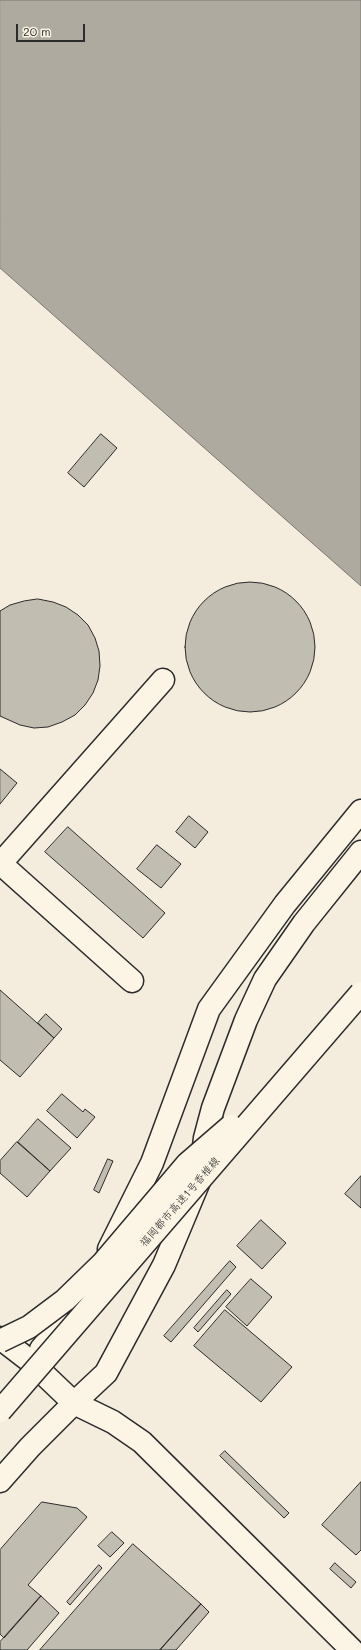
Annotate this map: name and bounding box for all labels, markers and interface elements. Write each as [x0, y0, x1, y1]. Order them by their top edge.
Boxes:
scale bar [18, 16, 87, 42]
text: 20 m [23, 23, 51, 39]
street label: 福岡都市高速1号香椎線 [137, 1154, 223, 1250]

